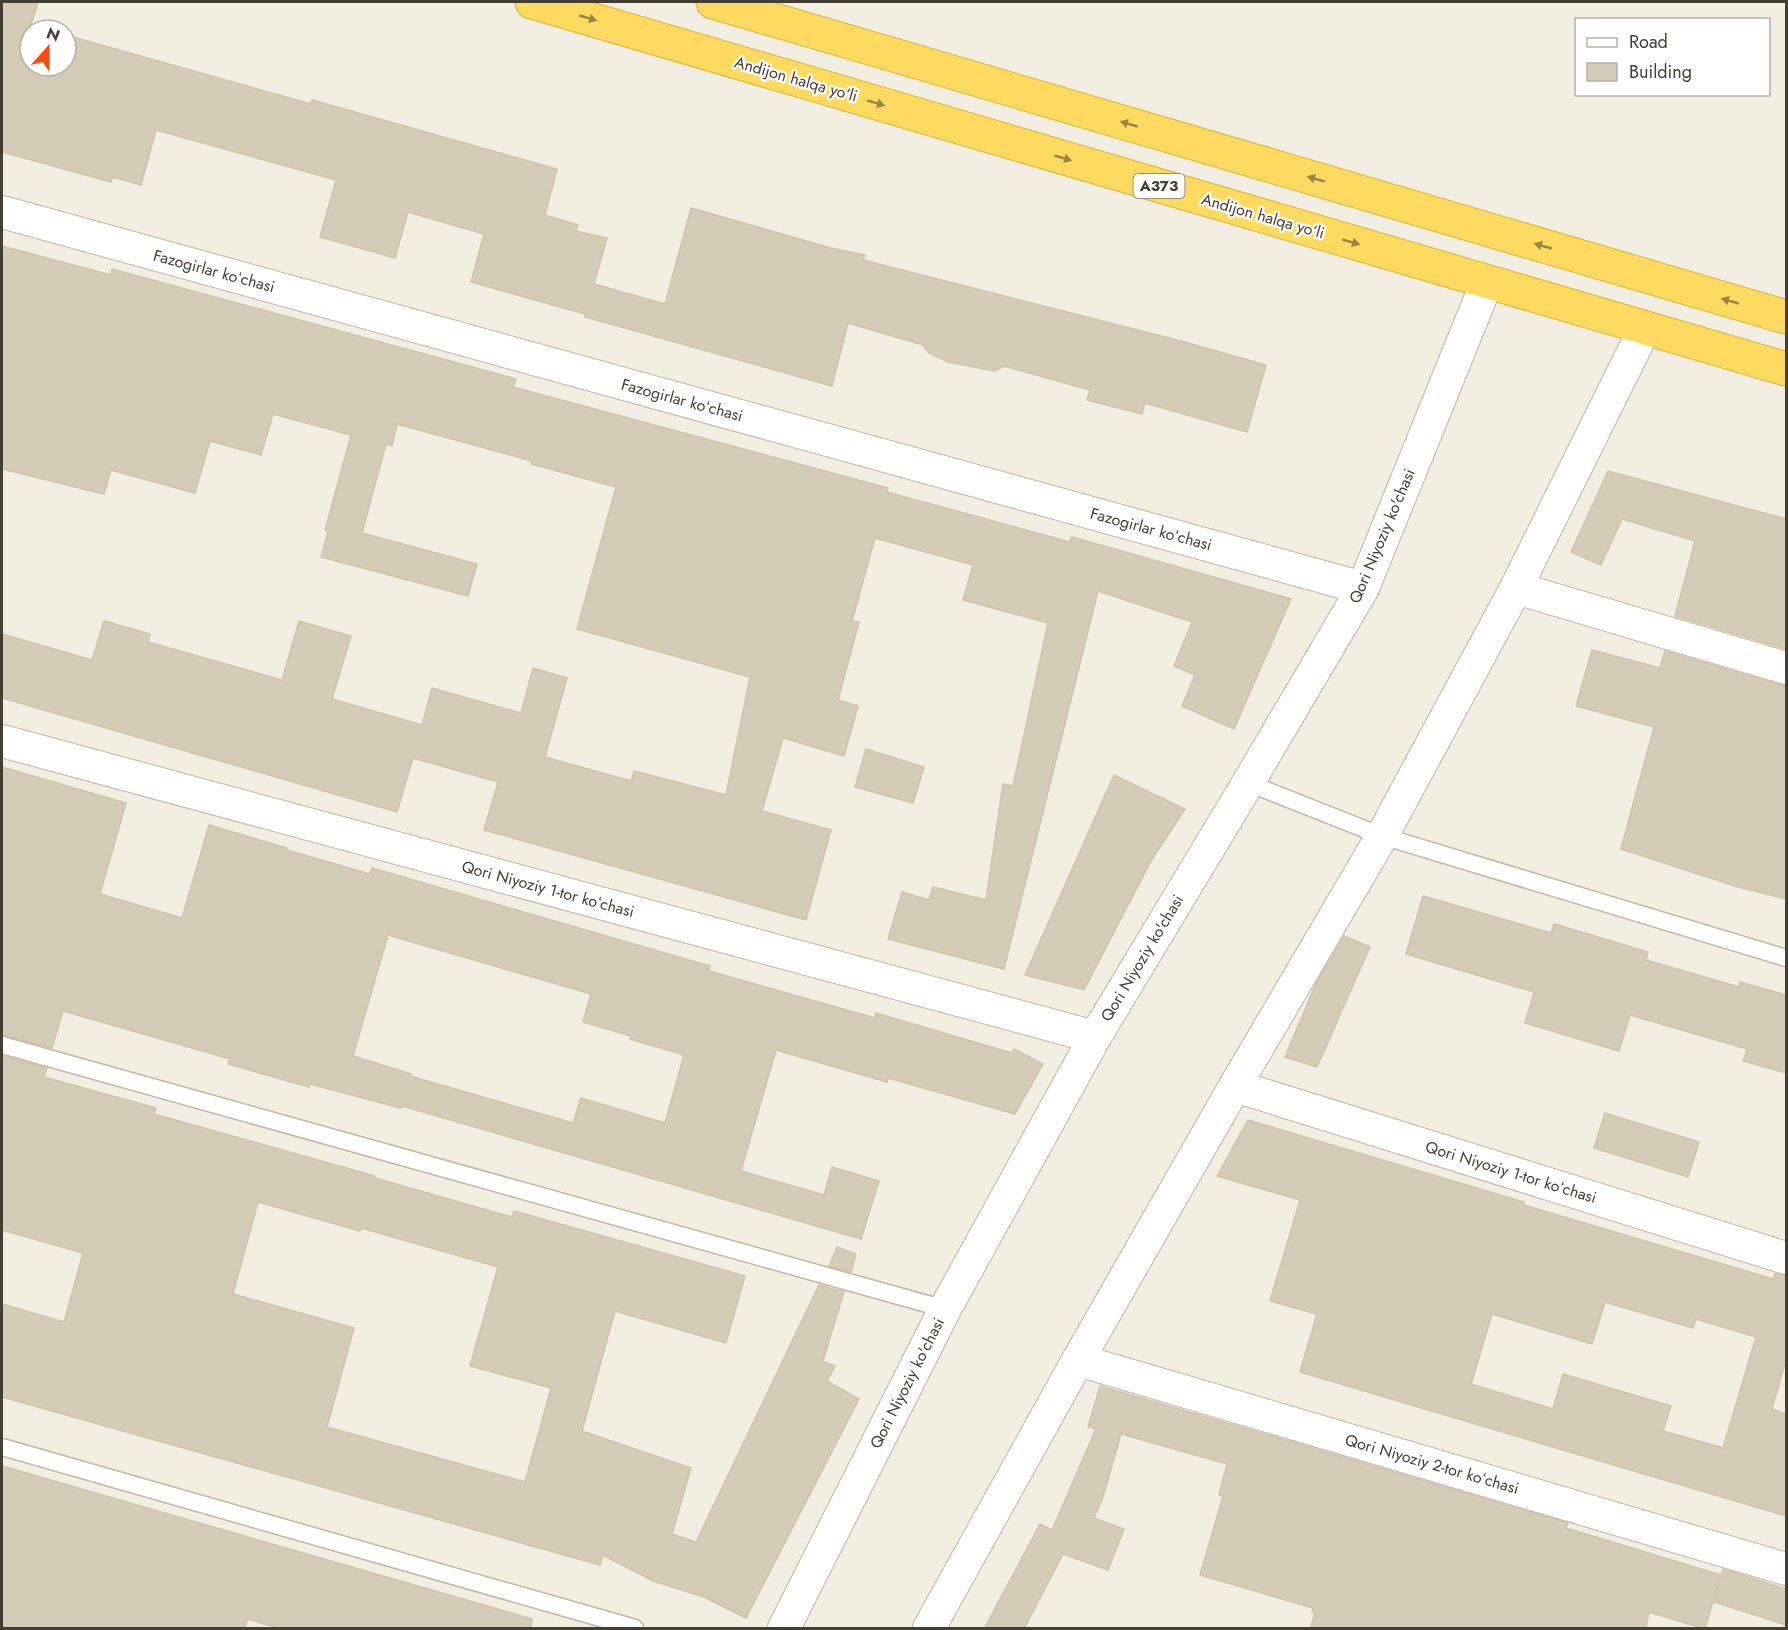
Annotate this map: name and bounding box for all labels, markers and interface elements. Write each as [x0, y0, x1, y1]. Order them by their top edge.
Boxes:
one-way arrow [579, 14, 597, 23]
north arrow [18, 18, 78, 78]
legend [1575, 18, 1770, 96]
text: N [43, 21, 63, 47]
text: Road [1629, 29, 1668, 55]
street label: Andijon halqa yo‘li [732, 50, 860, 108]
text: Building [1629, 59, 1692, 85]
one-way arrow [867, 99, 885, 108]
one-way arrow [1120, 119, 1138, 128]
one-way arrow [1054, 154, 1072, 163]
road number: A373 [1134, 174, 1184, 198]
one-way arrow [1307, 174, 1325, 183]
street label: Andijon halqa yo‘li [1199, 187, 1327, 245]
one-way arrow [1342, 238, 1360, 247]
one-way arrow [1534, 241, 1552, 250]
street label: Fazogirlar koʻchasi [151, 244, 277, 298]
one-way arrow [1721, 296, 1739, 305]
street label: Fazogirlar koʻchasi [619, 373, 745, 427]
street label: Qori Niyoziy ko'chasi [1343, 465, 1421, 607]
street label: Fazogirlar koʻchasi [1088, 502, 1214, 556]
street label: Qori Niyoziy 1-tor koʻchasi [459, 855, 637, 923]
street label: Qori Niyoziy ko'chasi [1095, 890, 1189, 1026]
street label: Qori Niyoziy 1-tor koʻchasi [1423, 1135, 1599, 1209]
street label: Qori Niyoziy ko'chasi [864, 1314, 950, 1452]
street label: Qori Niyoziy 2-tor koʻchasi [1342, 1428, 1522, 1500]

